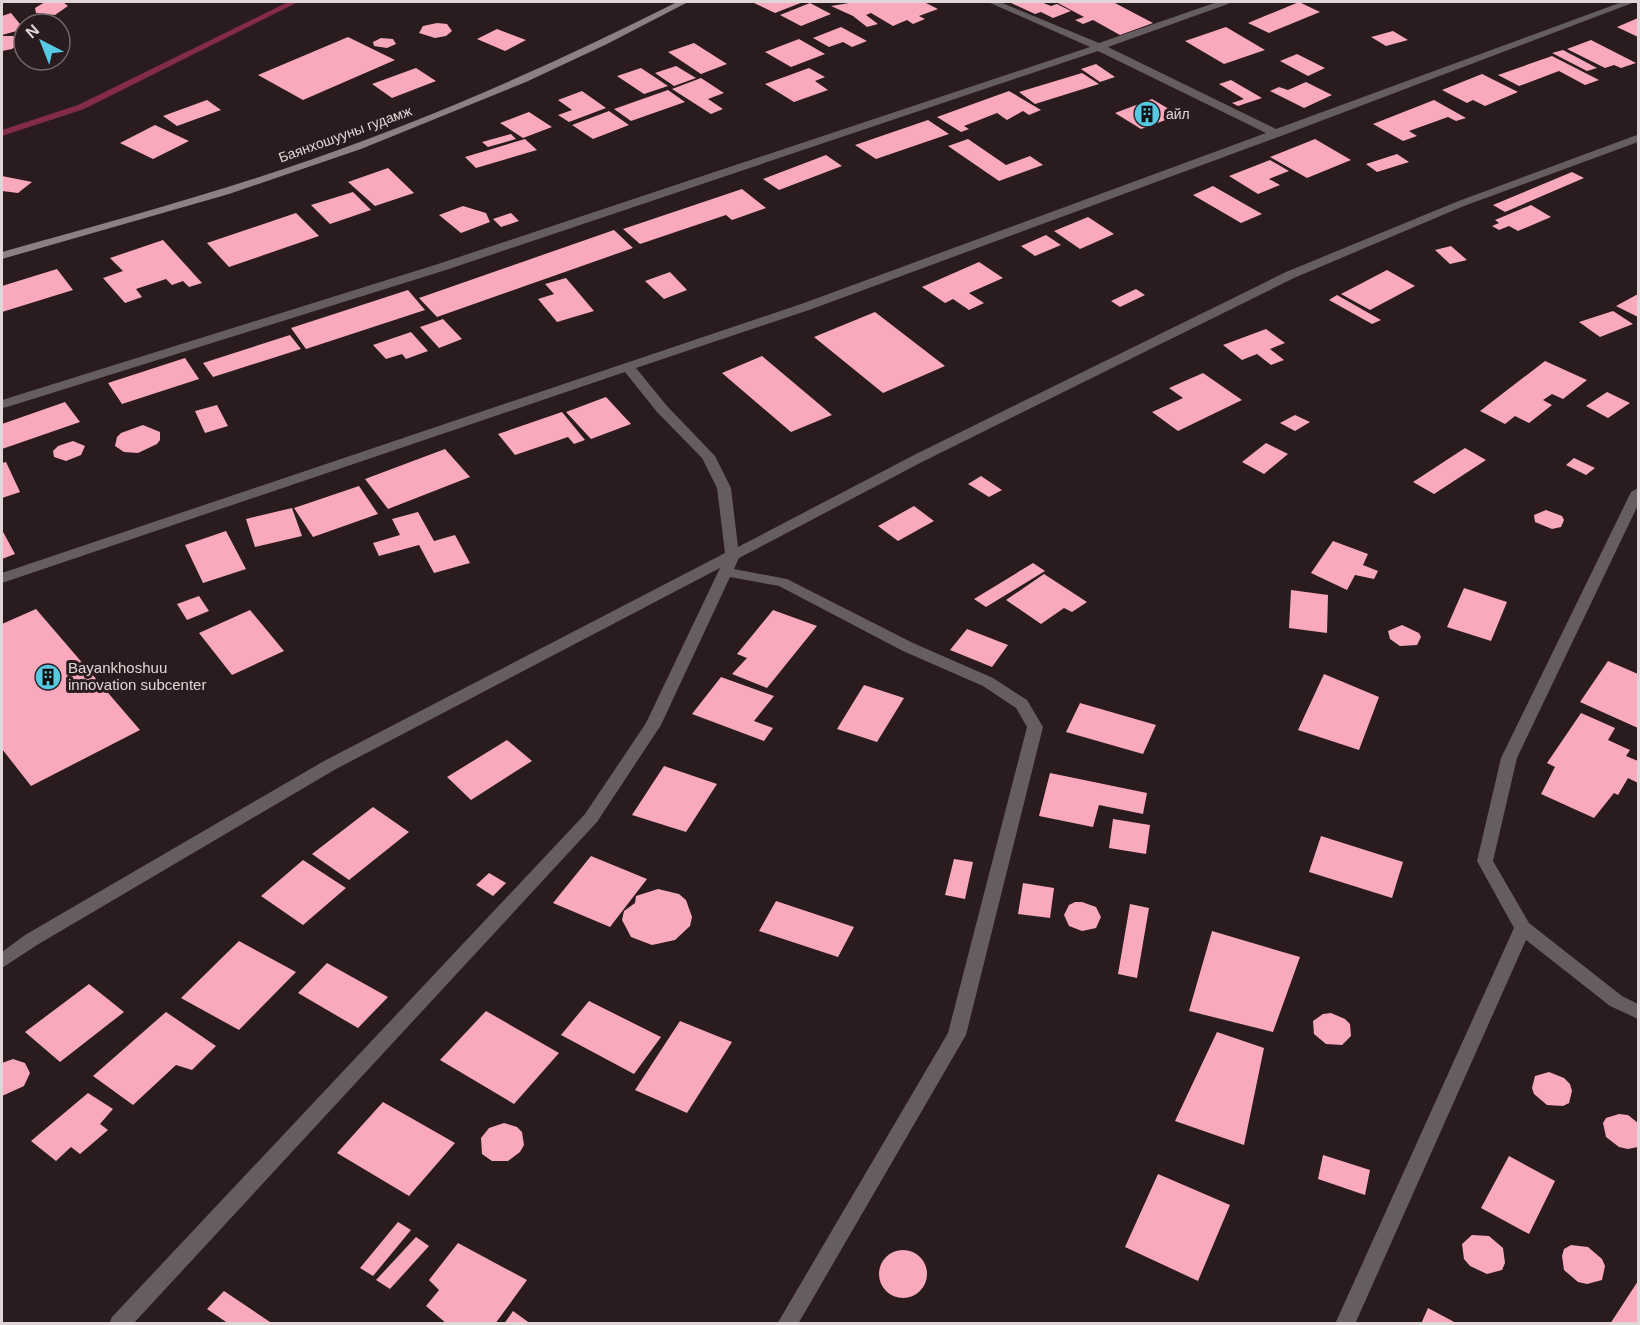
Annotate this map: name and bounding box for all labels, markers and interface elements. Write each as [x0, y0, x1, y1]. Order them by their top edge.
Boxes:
north arrow [12, 12, 72, 72]
text: N [22, 21, 42, 41]
building icon: айл [1132, 99, 1162, 129]
street label: Баянхошууны гудамж [276, 102, 414, 166]
place label: айл [1166, 106, 1190, 122]
place label: Bayankhoshuu innovation subcenter [68, 659, 206, 693]
building icon: Bayankhoshuu innovation subcenter [33, 662, 63, 692]

